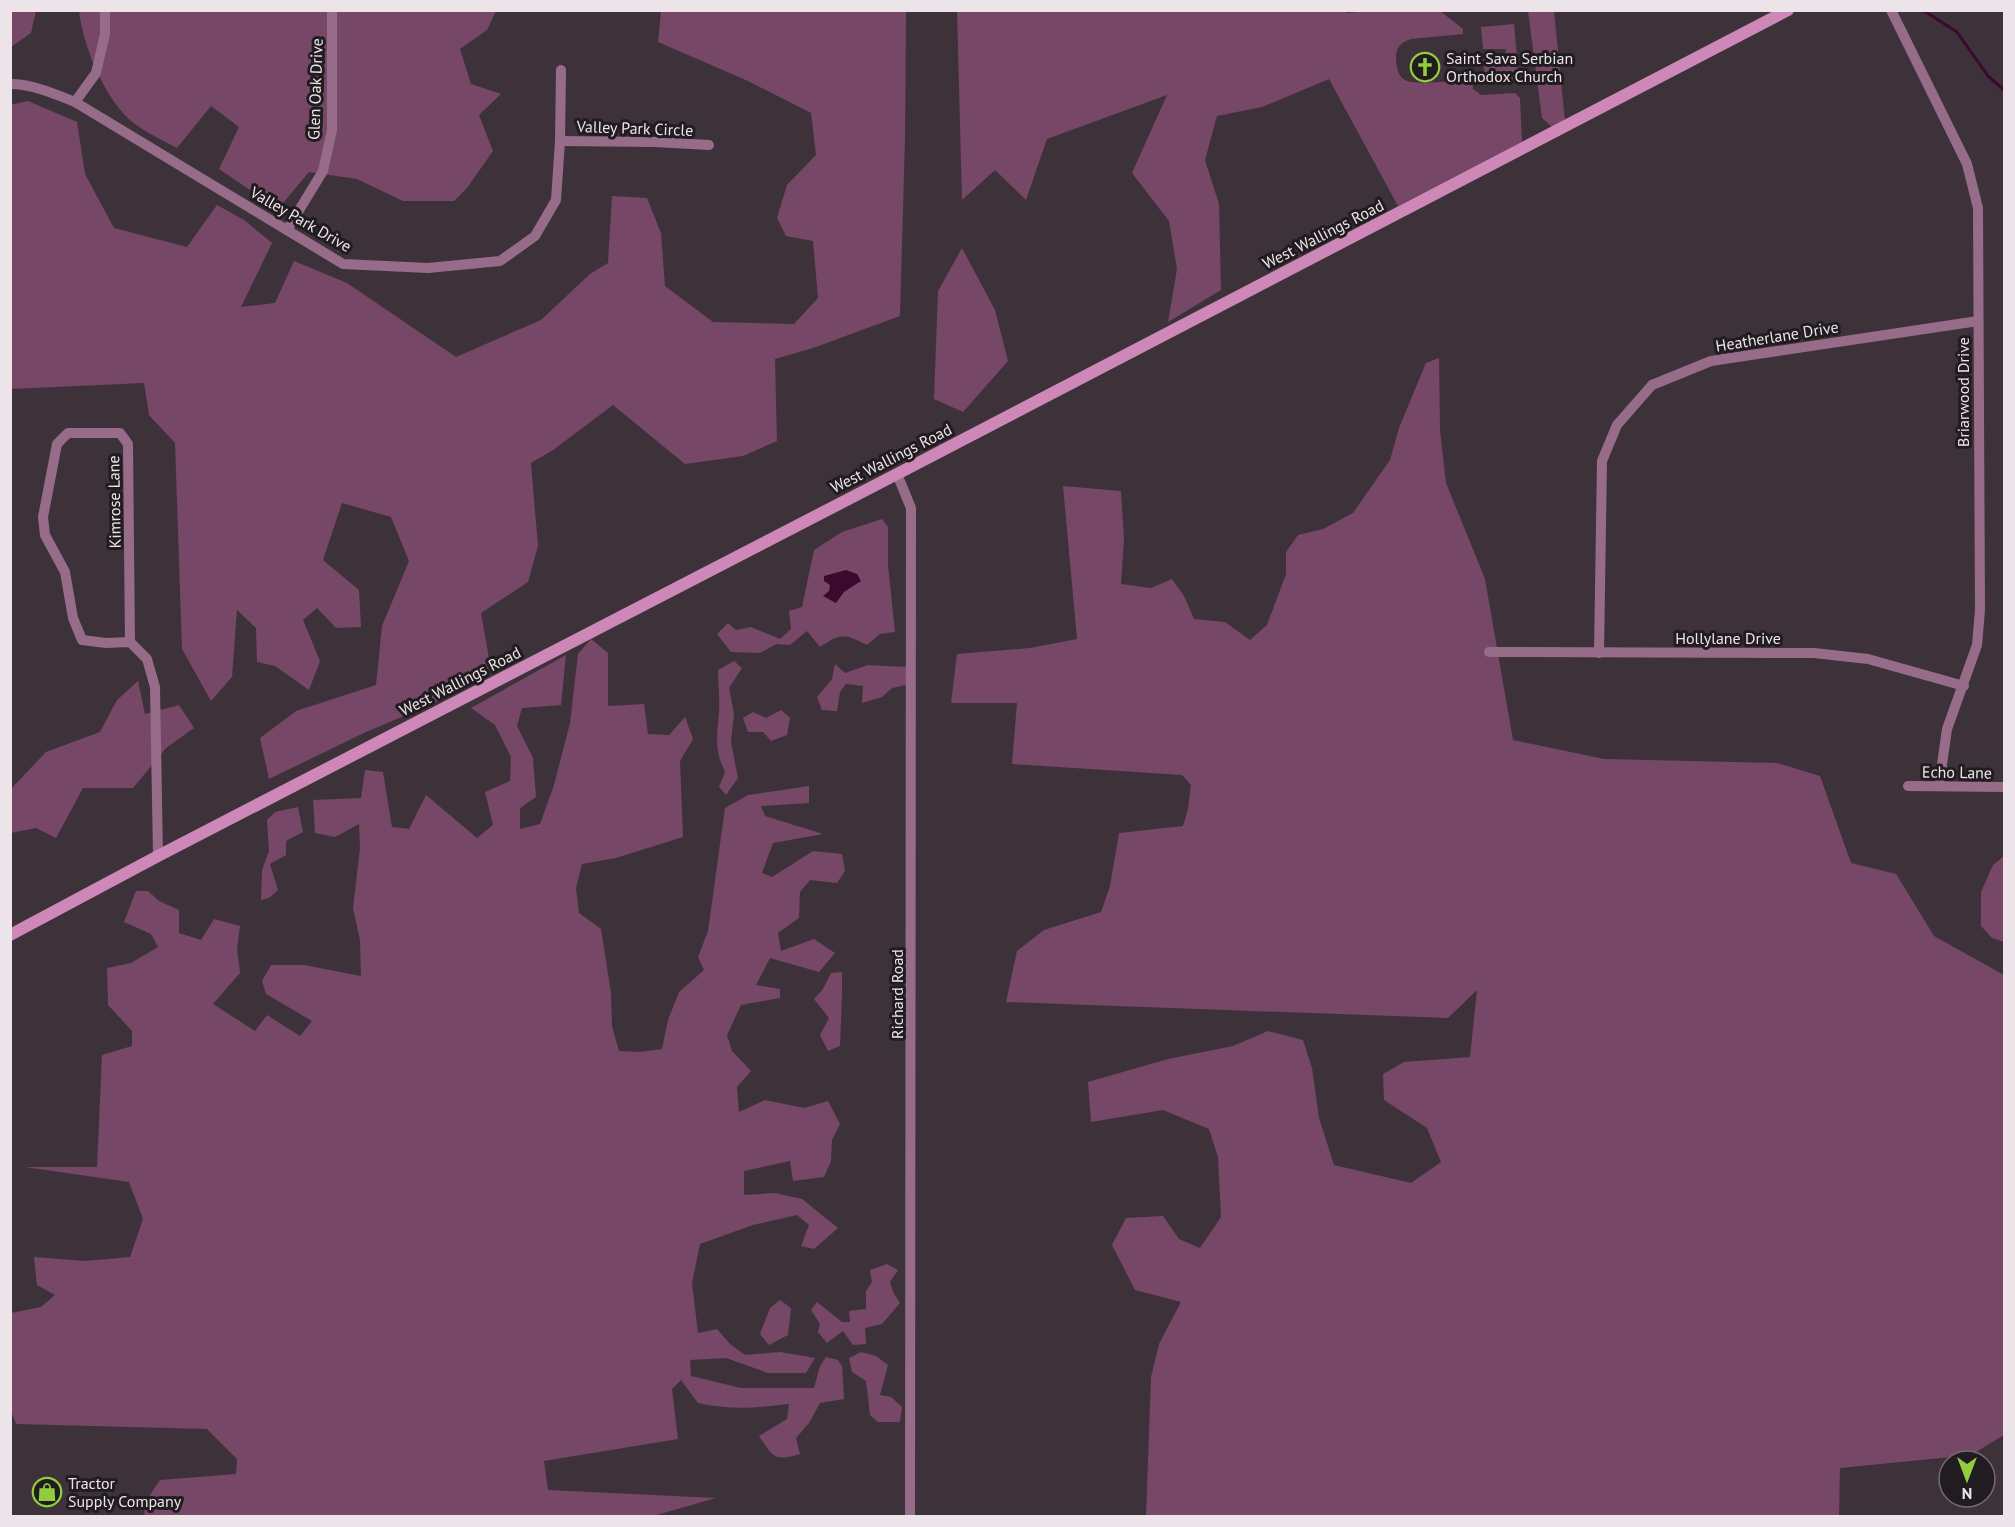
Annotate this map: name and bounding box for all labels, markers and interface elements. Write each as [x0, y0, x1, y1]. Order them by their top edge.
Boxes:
street label: Glen Oak Drive [303, 38, 327, 140]
place label: Saint Sava Serbian Orthodox Church [1446, 48, 1573, 86]
church icon: Saint Sava Serbian Orthodox Church [1409, 51, 1441, 83]
street label: Valley Park Circle [575, 116, 694, 140]
street label: Valley Park Drive [246, 181, 355, 256]
street label: West Wallings Road [1259, 195, 1387, 273]
street label: Heatherlane Drive [1714, 316, 1840, 356]
street label: Briarwood Drive [1953, 337, 1973, 447]
street label: West Wallings Road [827, 419, 955, 497]
street label: Kimrose Lane [103, 455, 125, 549]
street label: Hollylane Drive [1675, 628, 1781, 648]
street label: West Wallings Road [396, 642, 524, 720]
street label: Echo Lane [1922, 761, 1992, 783]
street label: Richard Road [887, 949, 907, 1039]
north arrow [1937, 1449, 1997, 1509]
place label: Tractor Supply Company [68, 1473, 182, 1511]
shop icon: Tractor Supply Company [31, 1476, 63, 1508]
text: N [1962, 1484, 1972, 1504]

